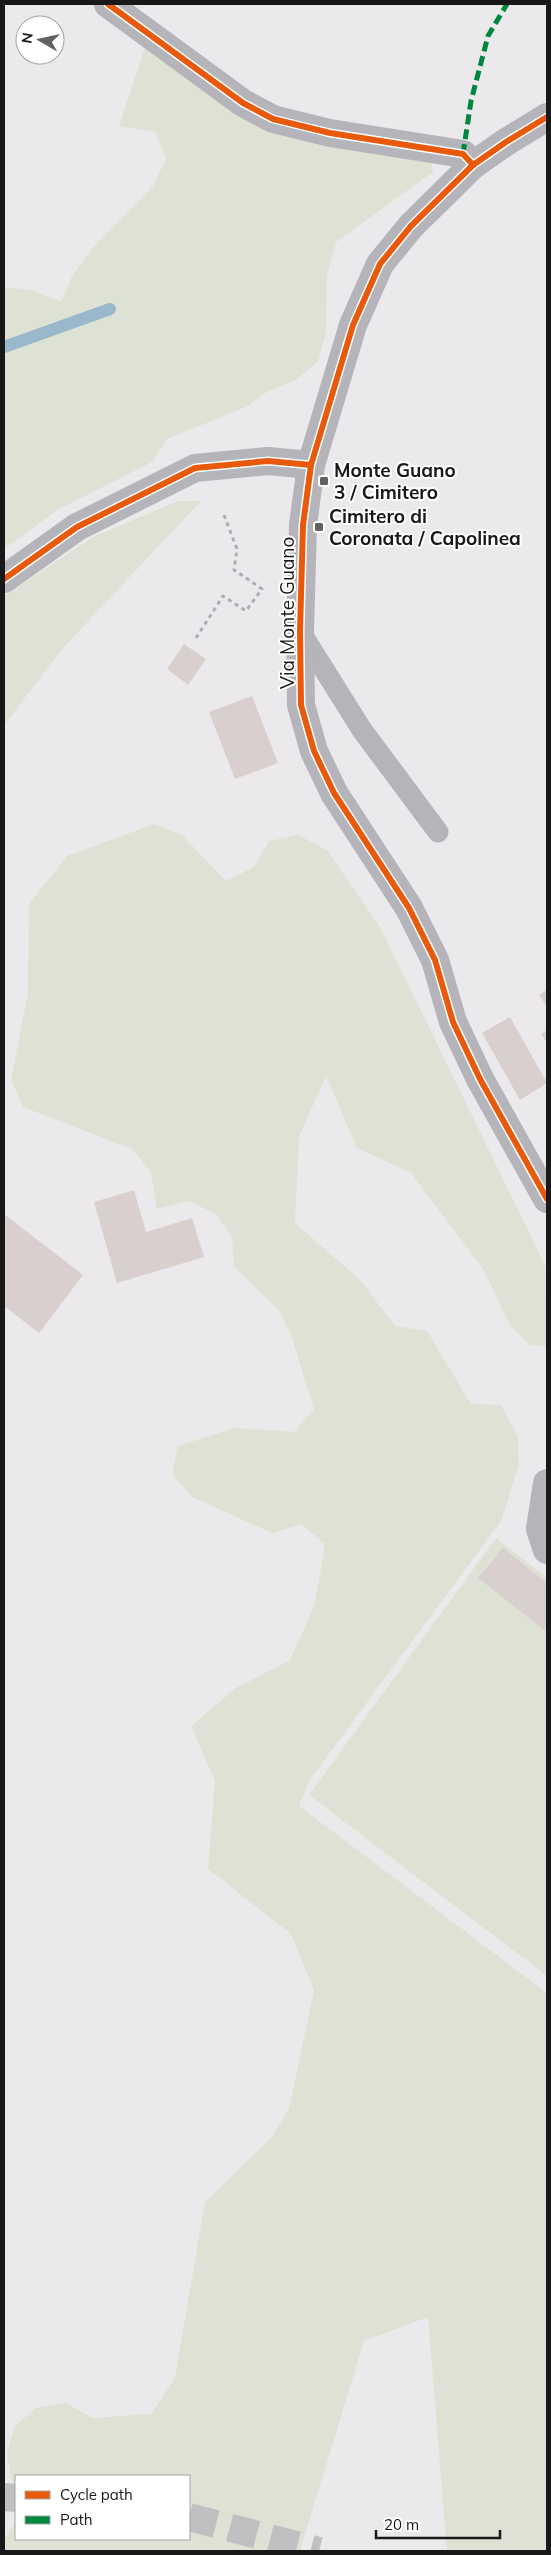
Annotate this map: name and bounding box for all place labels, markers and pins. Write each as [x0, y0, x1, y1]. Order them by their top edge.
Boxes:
place label: Monte Guano 3 / Cimitero [334, 458, 456, 504]
marker: Monte Guano 3 / Cimitero [318, 475, 330, 487]
place label: Cimitero di Coronata / Capolinea [329, 504, 521, 550]
marker: Cimitero di Coronata / Capolinea [313, 521, 325, 533]

